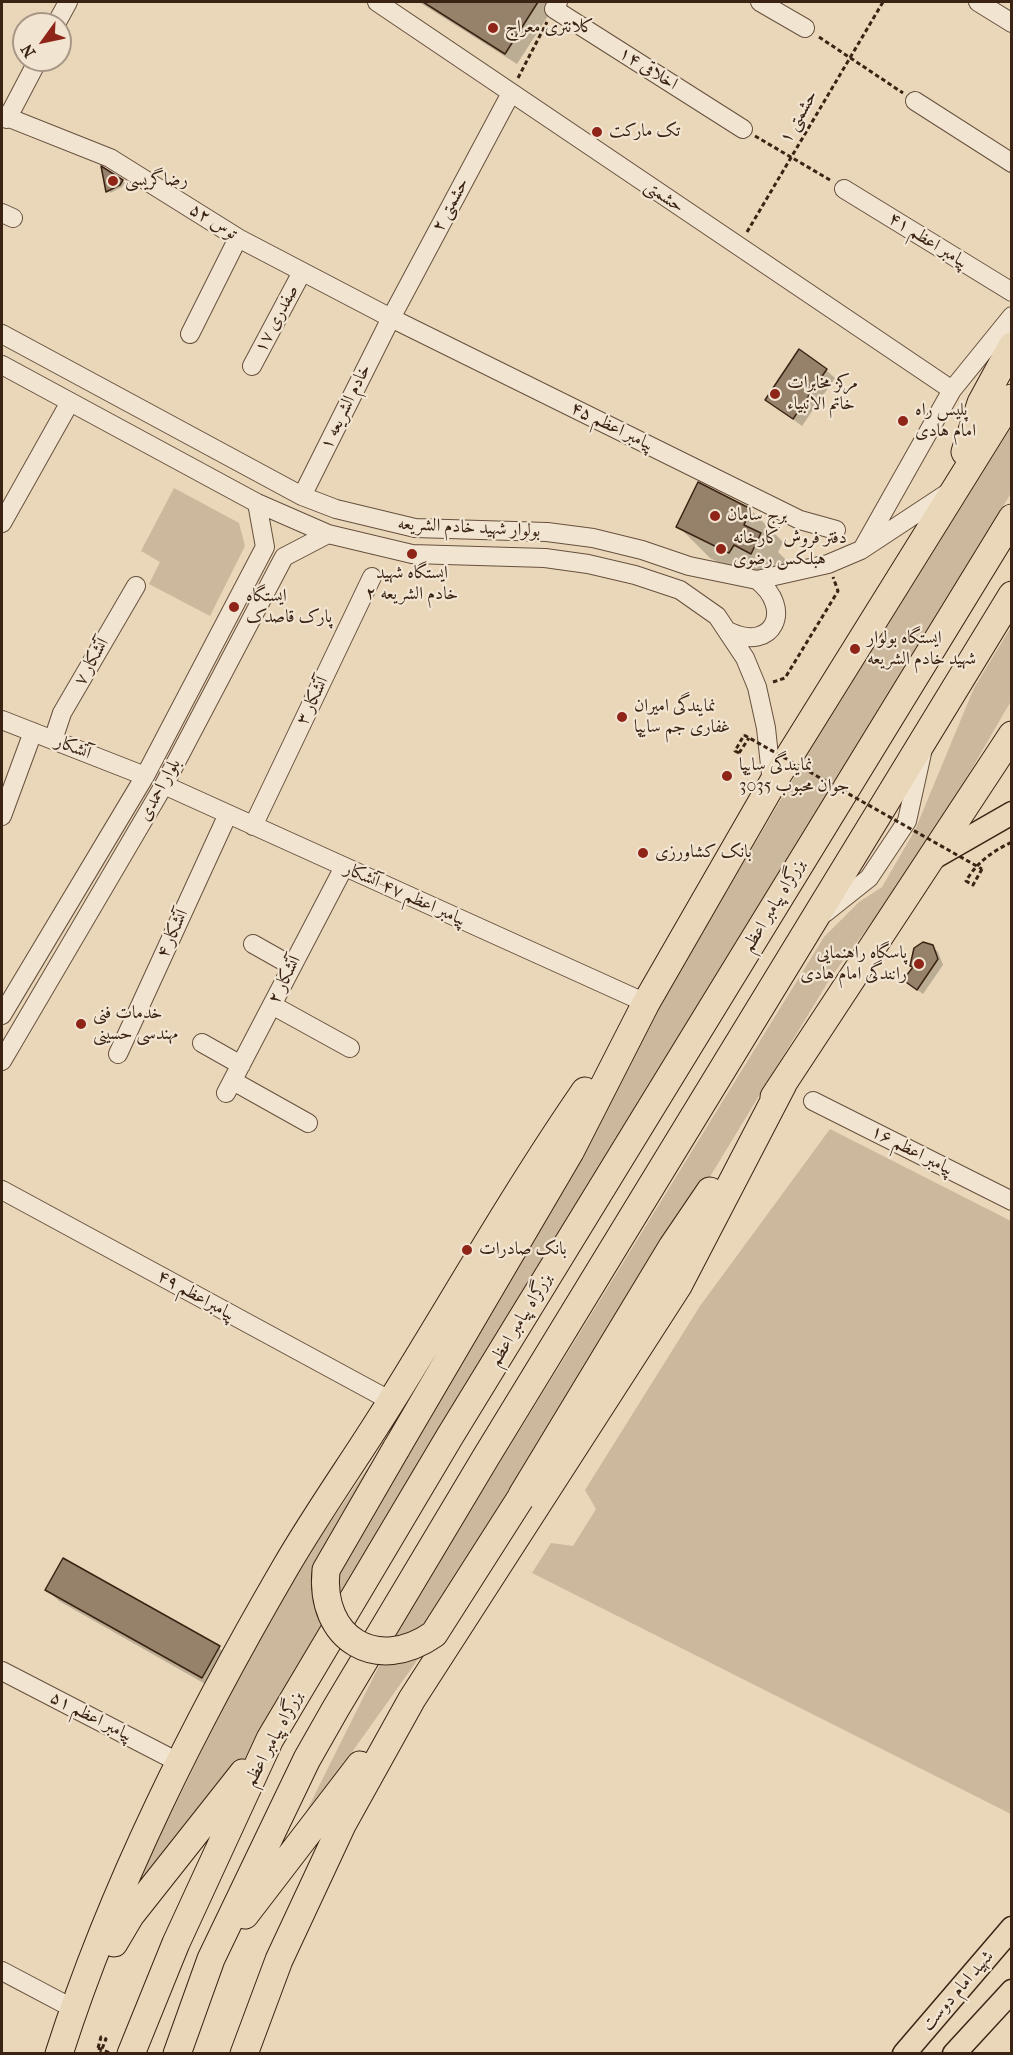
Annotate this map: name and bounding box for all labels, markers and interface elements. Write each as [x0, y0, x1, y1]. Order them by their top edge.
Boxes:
north arrow [12, 12, 72, 72]
place label: کلانتری معراج [505, 17, 594, 39]
marker: کلانتری معراج [486, 21, 500, 35]
text: N [17, 41, 39, 61]
street label: اخلاقی ۱۴ [615, 43, 681, 95]
street label: حشمتی ۱ [775, 87, 823, 147]
place label: تک مارکت [609, 121, 680, 143]
marker: تک مارکت [590, 125, 604, 139]
place label: رضاگریسی [125, 170, 188, 192]
marker: رضاگریسی [106, 174, 120, 188]
street label: حشمتی ۲ [428, 174, 474, 236]
street label: حشمتی [640, 176, 688, 218]
street label: توس ۵۲ [185, 199, 241, 245]
street label: پیامبر اعظم ۴۱ [884, 208, 972, 274]
street label: صفدری ۱۷ [250, 281, 304, 357]
street label: خادم الشریعه ۱ [316, 361, 376, 453]
place label: مرکز مخابرات خاتم الانبیاء [787, 373, 858, 416]
marker: مرکز مخابرات خاتم الانبیاء [768, 387, 782, 401]
street label: پیامبر اعظم ۴۵ [567, 398, 657, 456]
place label: پلیس راه امام هادی [915, 400, 976, 442]
marker: پلیس راه امام هادی [896, 414, 910, 428]
place label: برج سامان [727, 505, 787, 527]
marker: برج سامان [708, 509, 722, 523]
street label: بولوار شهید خادم الشریعه [397, 513, 541, 543]
place label: دفتر فروش کارخانه هبلکس رضوی [733, 528, 847, 570]
marker: دفتر فروش کارخانه هبلکس رضوی [714, 542, 728, 556]
marker: ایستگاه شهید خادم الشریعه ۲ [405, 547, 419, 561]
place label: ایستگاه شهید خادم الشریعه ۲ [366, 563, 458, 606]
place label: ایستگاه پارک قاصدک [246, 586, 332, 628]
marker: ایستگاه پارک قاصدک [227, 600, 241, 614]
place label: ایستگاه بولوار شهید خادم الشریعه [867, 628, 976, 670]
street label: آتشکار ۷ [70, 634, 114, 690]
marker: ایستگاه بولوار شهید خادم الشریعه [848, 642, 862, 656]
street label: آتشکار ۳ [292, 673, 334, 729]
place label: نمایندگی امیران غفاری جم سایپا [634, 696, 730, 738]
marker: نمایندگی امیران غفاری جم سایپا [615, 710, 629, 724]
street label: آتشکار [52, 731, 94, 765]
street label: بلوار احمدی [134, 755, 186, 825]
place label: نمایندگی سایپا جوان محبوب 3035 [739, 755, 850, 798]
marker: نمایندگی سایپا جوان محبوب 3035 [720, 769, 734, 783]
place label: بانک کشاورزی [655, 842, 752, 864]
marker: بانک کشاورزی [636, 846, 650, 860]
street label: بزرگراه پیامبر اعظم [738, 855, 810, 957]
street label: پیامبر اعظم ۴۷-آتشکار [341, 858, 469, 932]
street label: آتشکار ۴ [152, 906, 194, 962]
place label: پاسگاه راهنمایی رانندگی امام هادی [800, 943, 907, 986]
street label: آتشکار ۲ [264, 952, 306, 1008]
marker: پاسگاه راهنمایی رانندگی امام هادی [912, 957, 926, 971]
place label: خدمات فنی مهندسی حسینی [93, 1003, 178, 1046]
marker: خدمات فنی مهندسی حسینی [74, 1017, 88, 1031]
street label: پیامبر اعظم ۱۶ [867, 1121, 957, 1181]
place label: بانک صادرات [479, 1239, 567, 1261]
marker: بانک صادرات [460, 1243, 474, 1257]
street label: پیامبراعظم ۴۹ [153, 1266, 239, 1326]
street label: بزرگراه پیامبر اعظم [485, 1269, 557, 1371]
street label: پیامبر اعظم ۵۱ [46, 1687, 136, 1747]
street label: بزرگراه پیامبر اعظم [240, 1688, 308, 1790]
street label: شهید امام دوست [917, 1946, 999, 2036]

